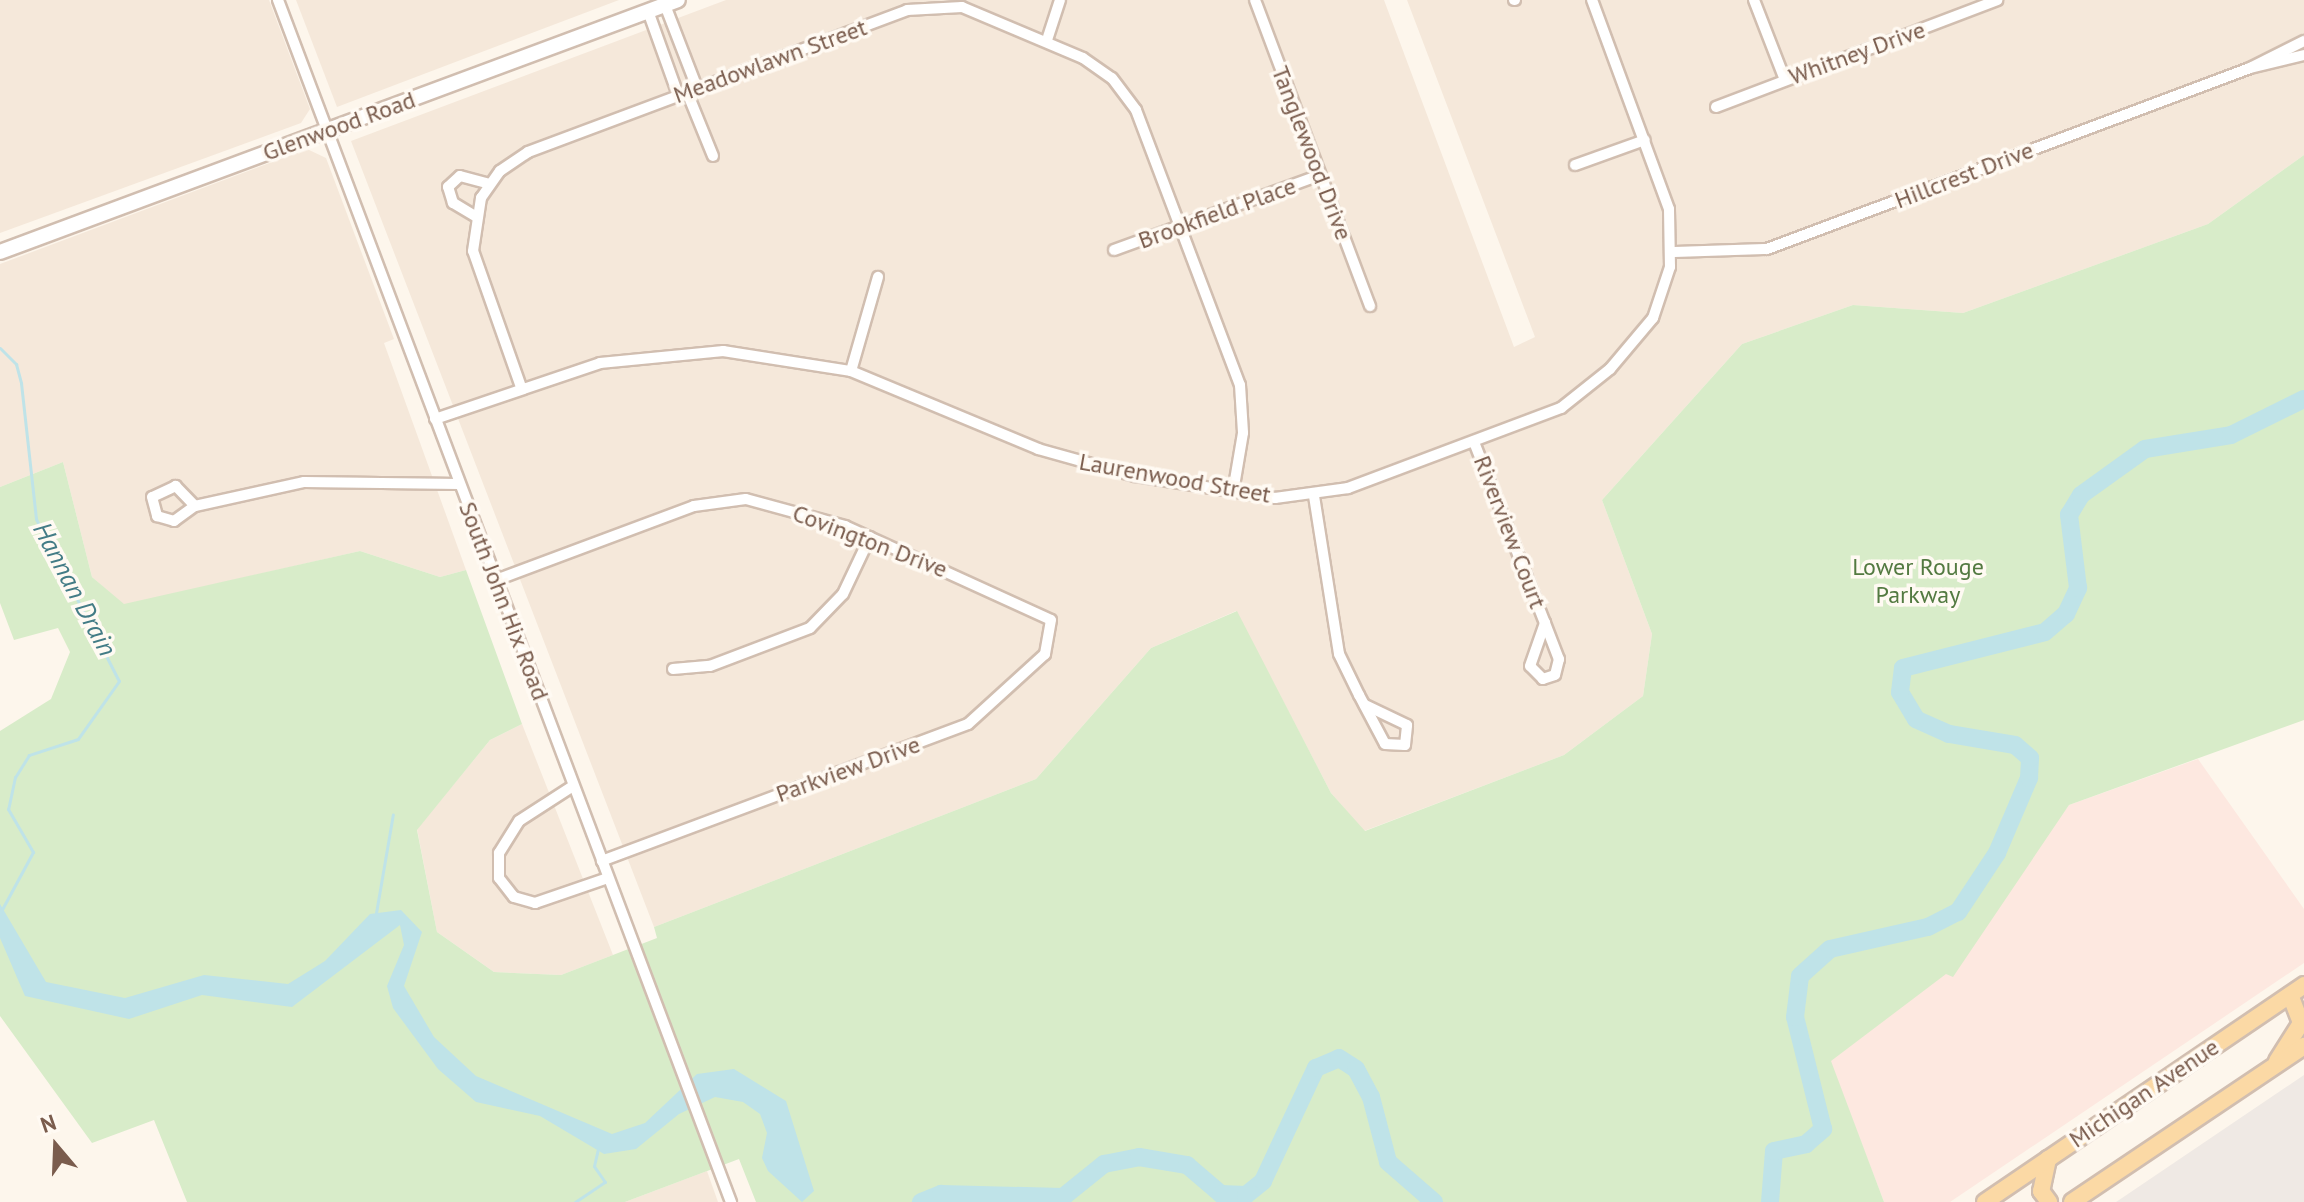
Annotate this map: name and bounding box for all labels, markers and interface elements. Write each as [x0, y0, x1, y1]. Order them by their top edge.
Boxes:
street label: Meadowlawn Street [669, 13, 871, 109]
street label: Whitney Drive [1785, 15, 1929, 91]
street label: Tanglewood Drive [1266, 62, 1358, 244]
street label: Glenwood Road [259, 85, 419, 167]
street label: Hillcrest Drive [1891, 135, 2037, 215]
street label: Brookfield Place [1134, 171, 1300, 255]
street label: Laurenwood Street [1077, 447, 1273, 509]
street label: Riverview Court [1468, 451, 1552, 613]
street label: South John Hix Road [453, 497, 555, 705]
street label: Covington Drive [789, 498, 951, 584]
water label: Hannan Drain [27, 517, 123, 661]
park label: Lower Rouge Parkway [1852, 553, 1984, 609]
street label: Parkview Drive [772, 730, 924, 808]
street label: Michigan Avenue [2063, 1032, 2225, 1154]
north arrow [16, 1106, 96, 1186]
text: N [37, 1108, 60, 1139]

